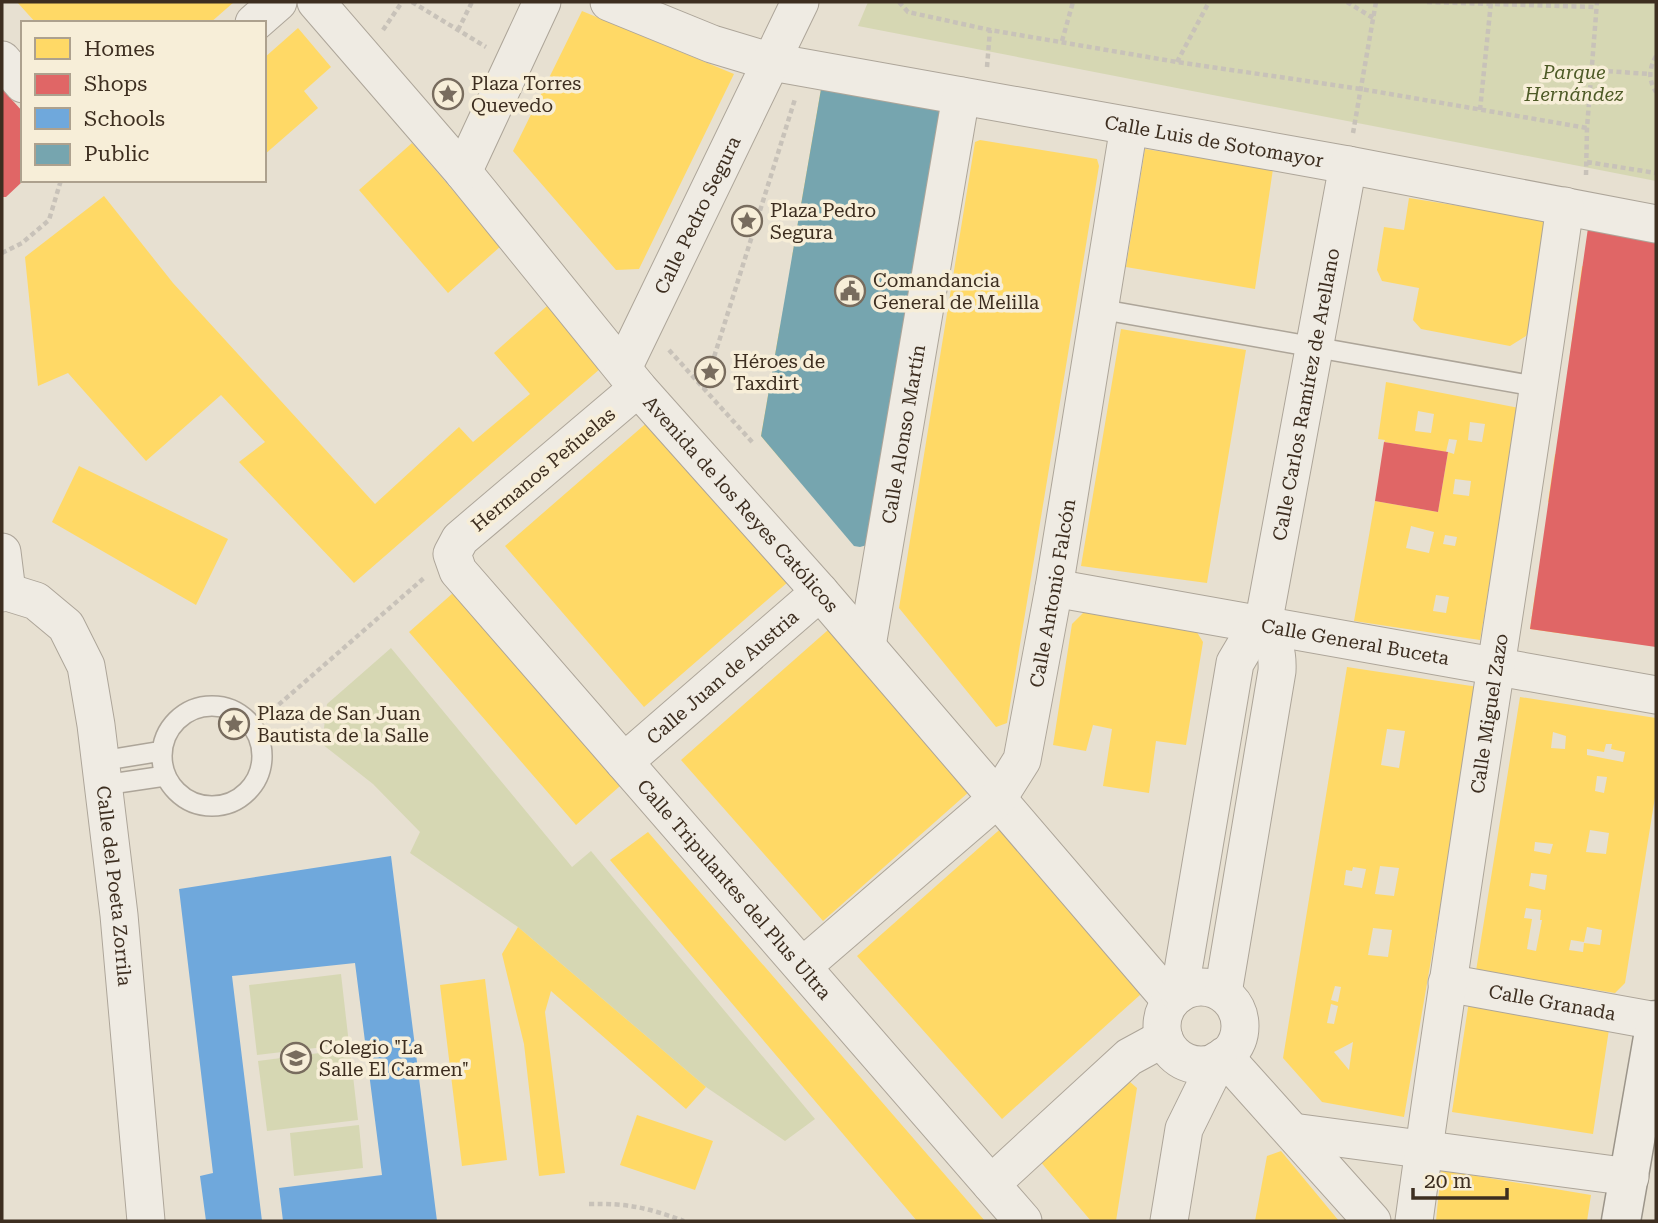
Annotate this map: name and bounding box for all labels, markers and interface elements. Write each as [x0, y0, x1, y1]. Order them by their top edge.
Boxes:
legend [21, 21, 266, 182]
text: Homes [84, 37, 155, 61]
park label: Parque Hernández [1524, 61, 1624, 106]
text: Shops [84, 72, 147, 96]
place label: Plaza Torres Quevedo [471, 72, 581, 117]
place icon: Plaza Torres Quevedo [431, 77, 465, 111]
text: Schools [84, 107, 165, 131]
street label: Calle Luis de Sotomayor [1103, 111, 1325, 172]
street label: Calle Pedro Segura [650, 132, 746, 298]
text: Public [84, 142, 150, 166]
place label: Plaza Pedro Segura [770, 199, 876, 244]
place icon: Plaza Pedro Segura [730, 204, 764, 238]
street label: Calle Carlos Ramírez de Arellano [1268, 246, 1344, 543]
place label: Comandancia General de Melilla [873, 269, 1040, 314]
public building icon: Comandancia General de Melilla [833, 274, 867, 308]
street label: Calle Alonso Martín [877, 343, 930, 526]
place label: Héroes de Taxdirt [733, 350, 825, 395]
place icon: Héroes de Taxdirt [693, 355, 727, 389]
street label: Avenida de los Reyes Católicos [638, 391, 843, 617]
street label: Hermanos Peñuelas [467, 402, 620, 536]
street label: Calle Antonio Falcón [1025, 497, 1080, 689]
street label: Calle Juan de Austria [642, 605, 804, 749]
street label: Calle General Buceta [1259, 614, 1452, 670]
street label: Calle Miguel Zazo [1466, 632, 1513, 795]
place label: Plaza de San Juan Bautista de la Salle [257, 702, 429, 747]
place icon: Plaza de San Juan Bautista de la Salle [217, 707, 251, 741]
street label: Calle Tripulantes del Plus Ultra [632, 775, 837, 1005]
street label: Calle del Poeta Zorrila [91, 784, 136, 988]
street label: Calle Granada [1487, 980, 1618, 1026]
place label: Colegio "La Salle El Carmen" [319, 1036, 469, 1081]
school or university icon: Colegio "La Salle El Carmen" [279, 1041, 313, 1075]
scale bar [1413, 1156, 1508, 1200]
text: 20 m [1424, 1169, 1472, 1193]

